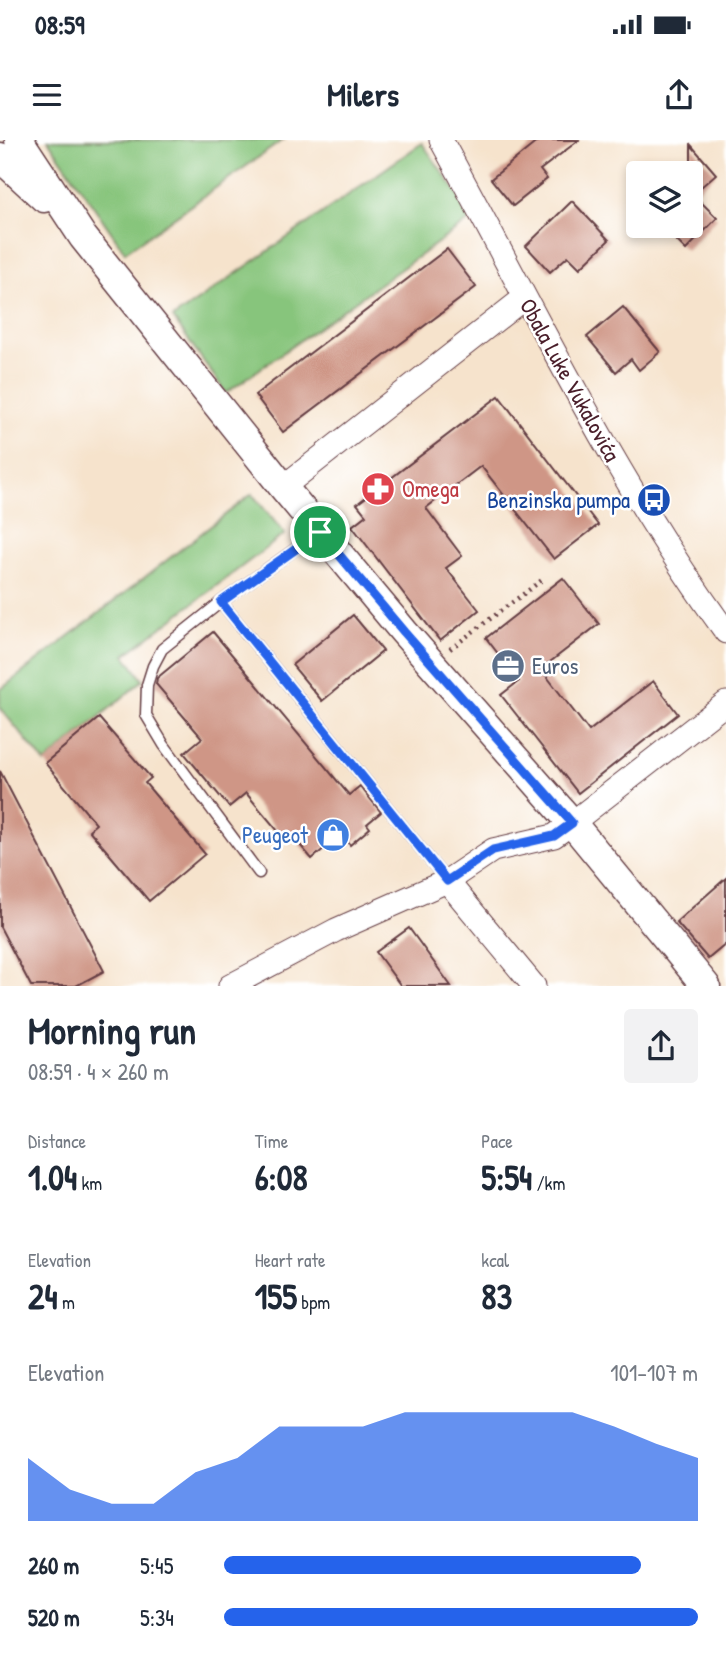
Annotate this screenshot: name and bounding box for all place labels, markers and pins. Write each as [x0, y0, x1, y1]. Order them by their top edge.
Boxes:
pharmacy icon: Omega [359, 470, 397, 508]
place label: Omega [402, 473, 459, 504]
bus stop icon: Benzinska pumpa [635, 481, 673, 519]
place label: Benzinska pumpa [487, 484, 630, 515]
pin [290, 502, 350, 562]
office icon: Euros [489, 647, 527, 685]
place label: Euros [532, 650, 578, 681]
shop icon: Peugeot [314, 816, 352, 854]
place label: Peugeot [242, 819, 309, 850]

